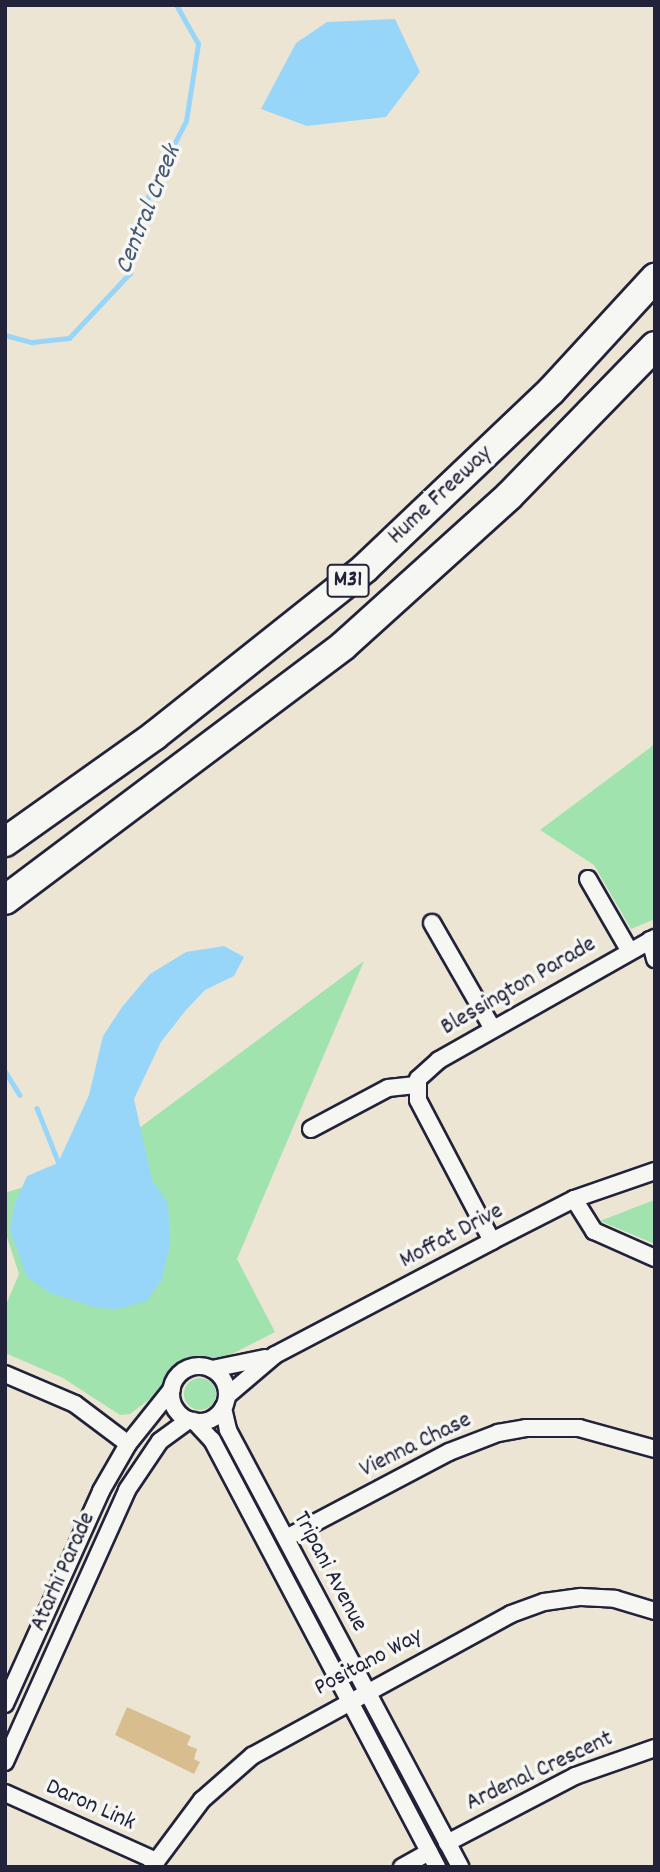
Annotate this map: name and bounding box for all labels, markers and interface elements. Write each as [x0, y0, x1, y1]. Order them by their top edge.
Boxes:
water label: Central Creek [109, 141, 189, 279]
street label: Hume Freeway [383, 440, 499, 552]
road number: M31 [325, 562, 371, 600]
street label: Blessington Parade [436, 931, 602, 1043]
street label: Moffat Drive [395, 1198, 509, 1276]
street label: Vienna Chase [356, 1407, 476, 1485]
street label: Tripani Avenue [285, 1507, 373, 1637]
street label: Atarhi Parade [25, 1508, 103, 1636]
street label: Positano Way [310, 1623, 428, 1703]
street label: Ardenal Crescent [462, 1725, 618, 1819]
street label: Daron Link [41, 1774, 139, 1838]

